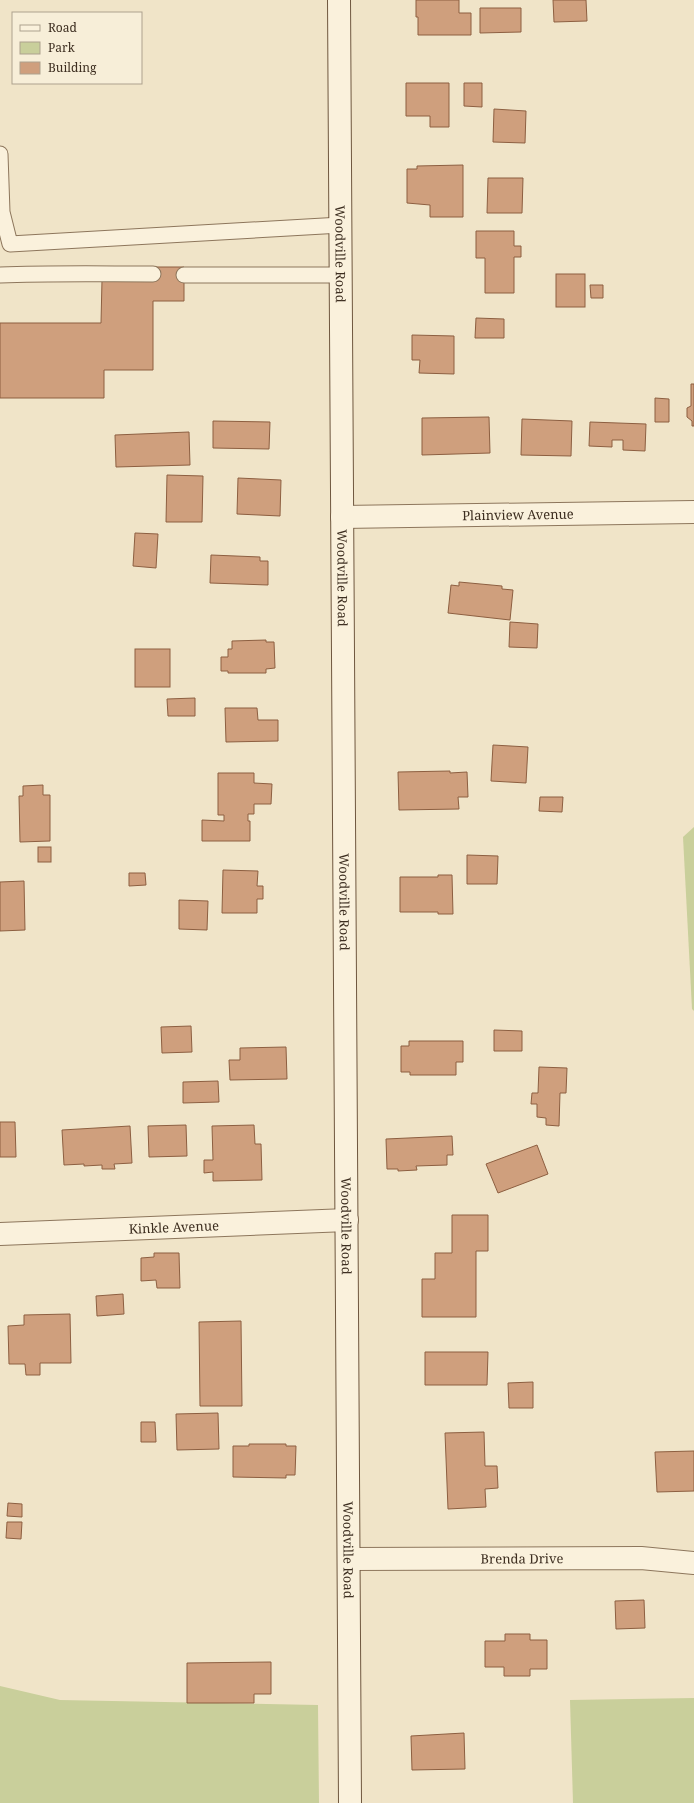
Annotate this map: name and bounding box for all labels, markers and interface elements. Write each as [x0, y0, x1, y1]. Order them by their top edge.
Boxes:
legend [12, 12, 142, 84]
text: Road [48, 19, 78, 36]
text: Park [48, 39, 76, 56]
text: Building [48, 59, 97, 76]
street label: Woodville Road [331, 205, 350, 303]
street label: Plainview Avenue [462, 505, 574, 524]
street label: Woodville Road [333, 529, 352, 627]
street label: Woodville Road [335, 853, 354, 951]
street label: Woodville Road [337, 1177, 356, 1275]
street label: Kinkle Avenue [128, 1216, 219, 1238]
street label: Woodville Road [339, 1501, 358, 1599]
street label: Brenda Drive [480, 1549, 564, 1568]

